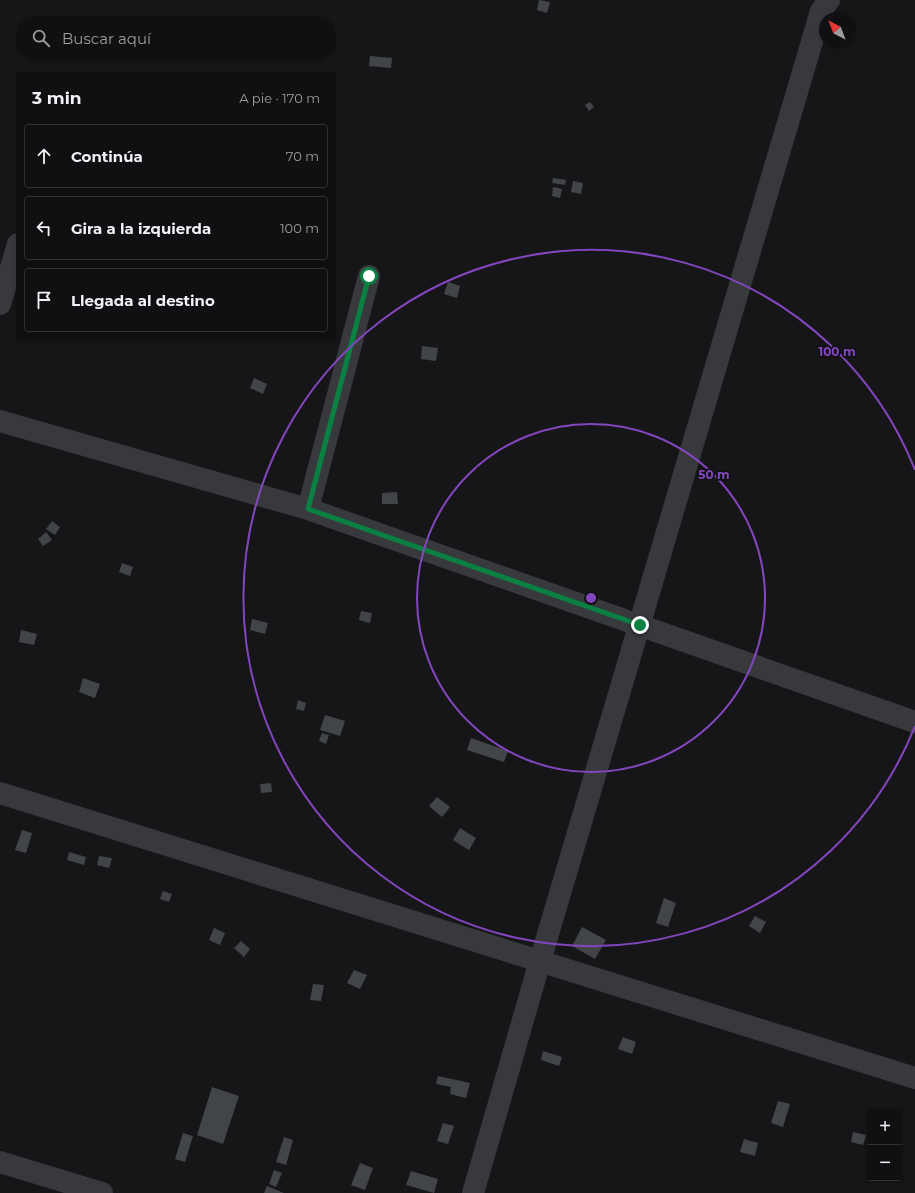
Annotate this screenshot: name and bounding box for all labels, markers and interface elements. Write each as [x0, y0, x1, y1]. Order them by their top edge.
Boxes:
north arrow [819, 12, 855, 48]
search box [16, 16, 336, 60]
icon: search [30, 27, 52, 49]
text: Buscar aquí [62, 29, 151, 48]
text: 3 min [32, 88, 82, 108]
text: A pie · 170 m [239, 90, 320, 106]
icon: ahead [33, 145, 55, 167]
text: Continúa [71, 147, 143, 166]
text: 70 m [286, 148, 319, 164]
icon: left [33, 217, 55, 239]
text: Gira a la izquierda [71, 219, 211, 238]
text: 100 m [280, 220, 319, 236]
route start [360, 267, 378, 285]
icon: arrive [33, 289, 55, 311]
text: Llegada al destino [71, 291, 215, 310]
text: 100 m [819, 344, 855, 359]
text: 50 m [698, 467, 730, 482]
centre of rings [584, 591, 598, 605]
route end [631, 616, 649, 634]
map controls [867, 1109, 903, 1181]
button: + [867, 1109, 903, 1145]
button: − [867, 1145, 903, 1181]

